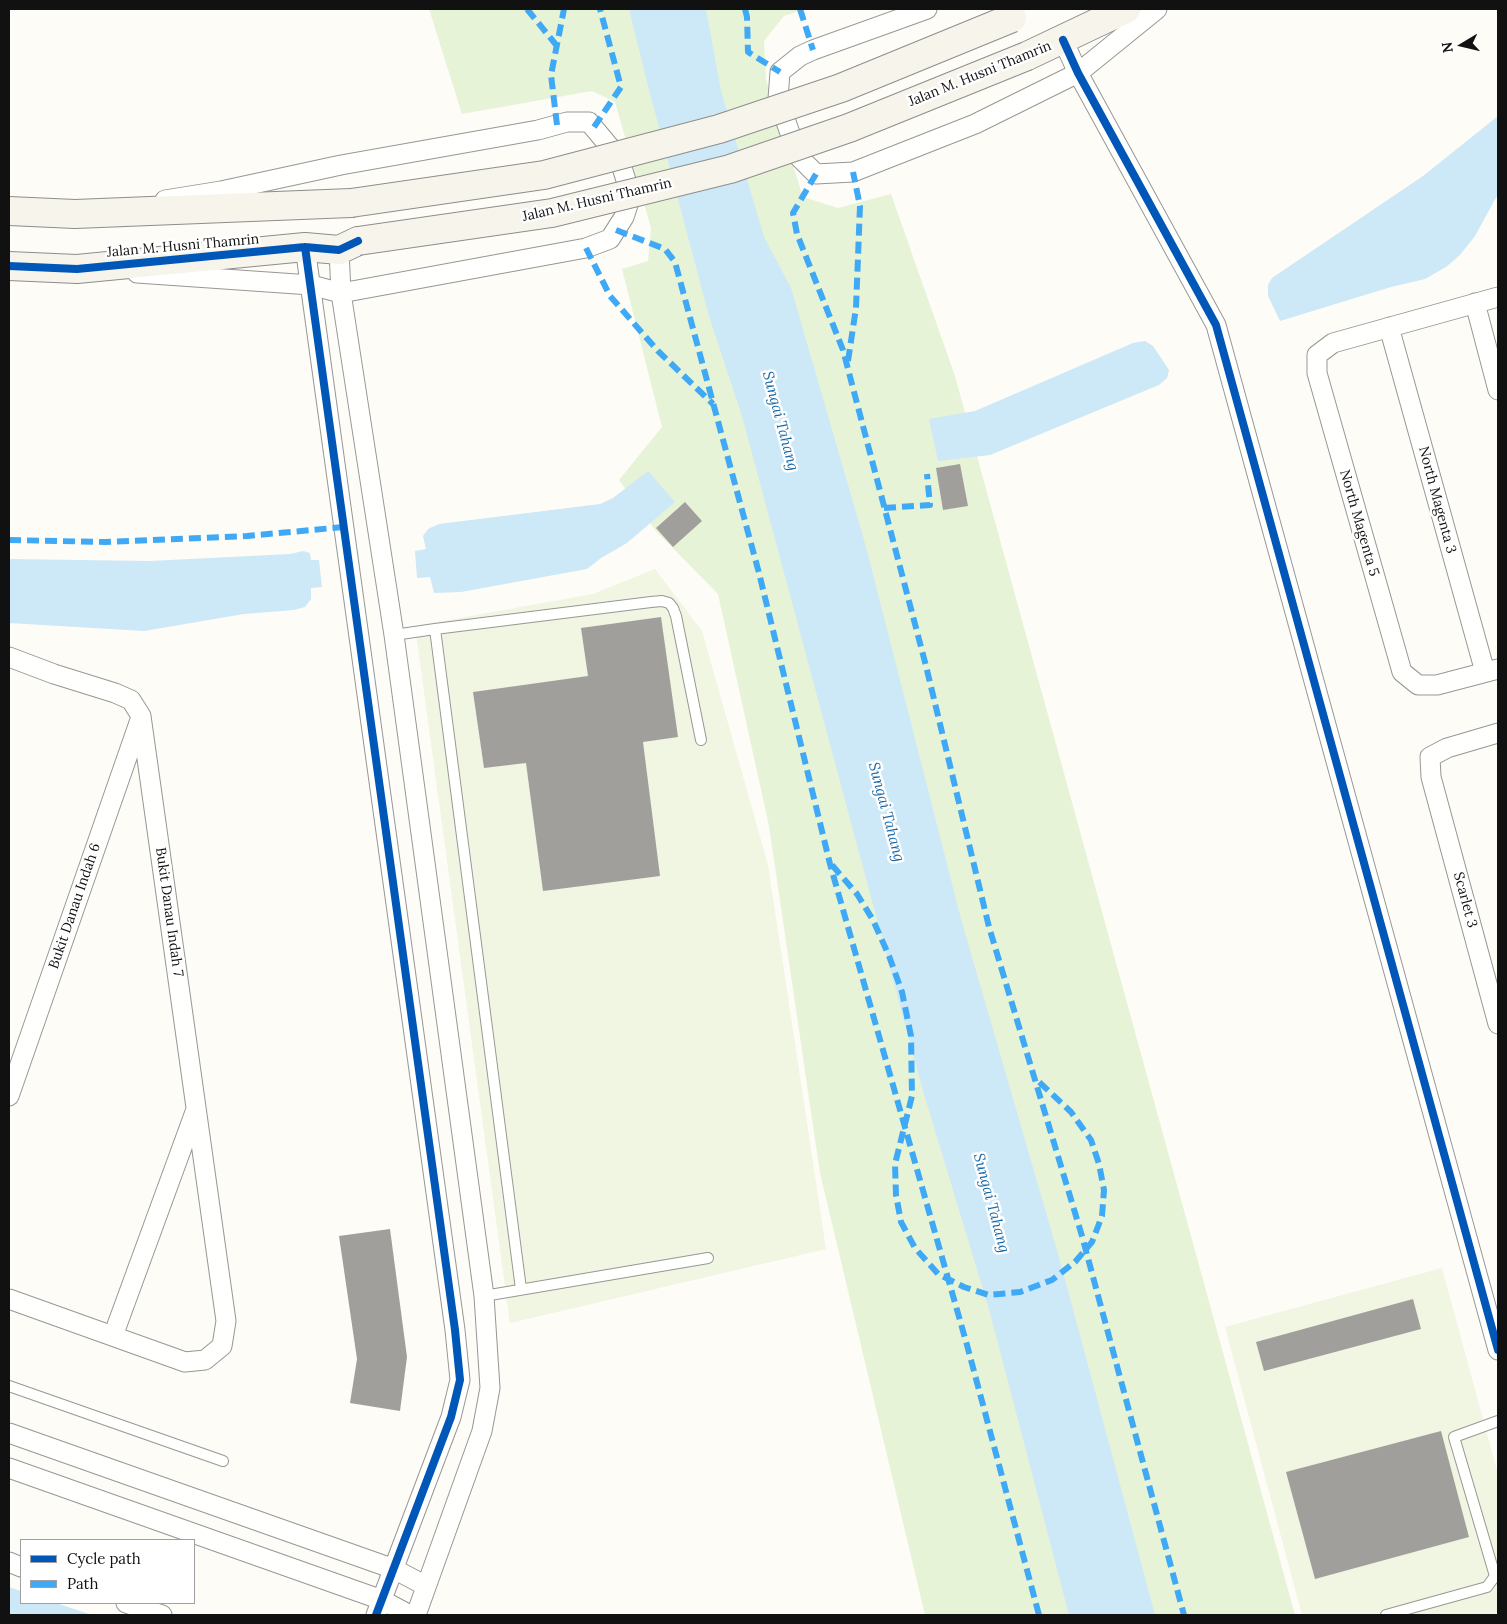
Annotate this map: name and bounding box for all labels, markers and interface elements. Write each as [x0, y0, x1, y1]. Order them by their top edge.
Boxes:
north arrow [1437, 20, 1487, 70]
street label: Jalan M. Husni Thamrin [906, 38, 1054, 110]
text: N [1437, 41, 1457, 54]
street label: Jalan M. Husni Thamrin [521, 175, 673, 225]
street label: Jalan M. Husni Thamrin [106, 231, 260, 261]
water label: Sungai Tahang [758, 369, 802, 473]
street label: North Magenta 3 [1415, 445, 1459, 555]
street label: North Magenta 5 [1336, 468, 1382, 578]
water label: Sungai Tahang [864, 760, 908, 864]
street label: Bukit Danau Indah 6 [46, 841, 104, 971]
street label: Bukit Danau Indah 7 [152, 846, 186, 978]
street label: Scarlet 3 [1450, 870, 1480, 930]
water label: Sungai Tahang [969, 1151, 1013, 1255]
legend [20, 1539, 195, 1604]
text: Cycle path [67, 1549, 141, 1568]
text: Path [67, 1574, 98, 1593]

